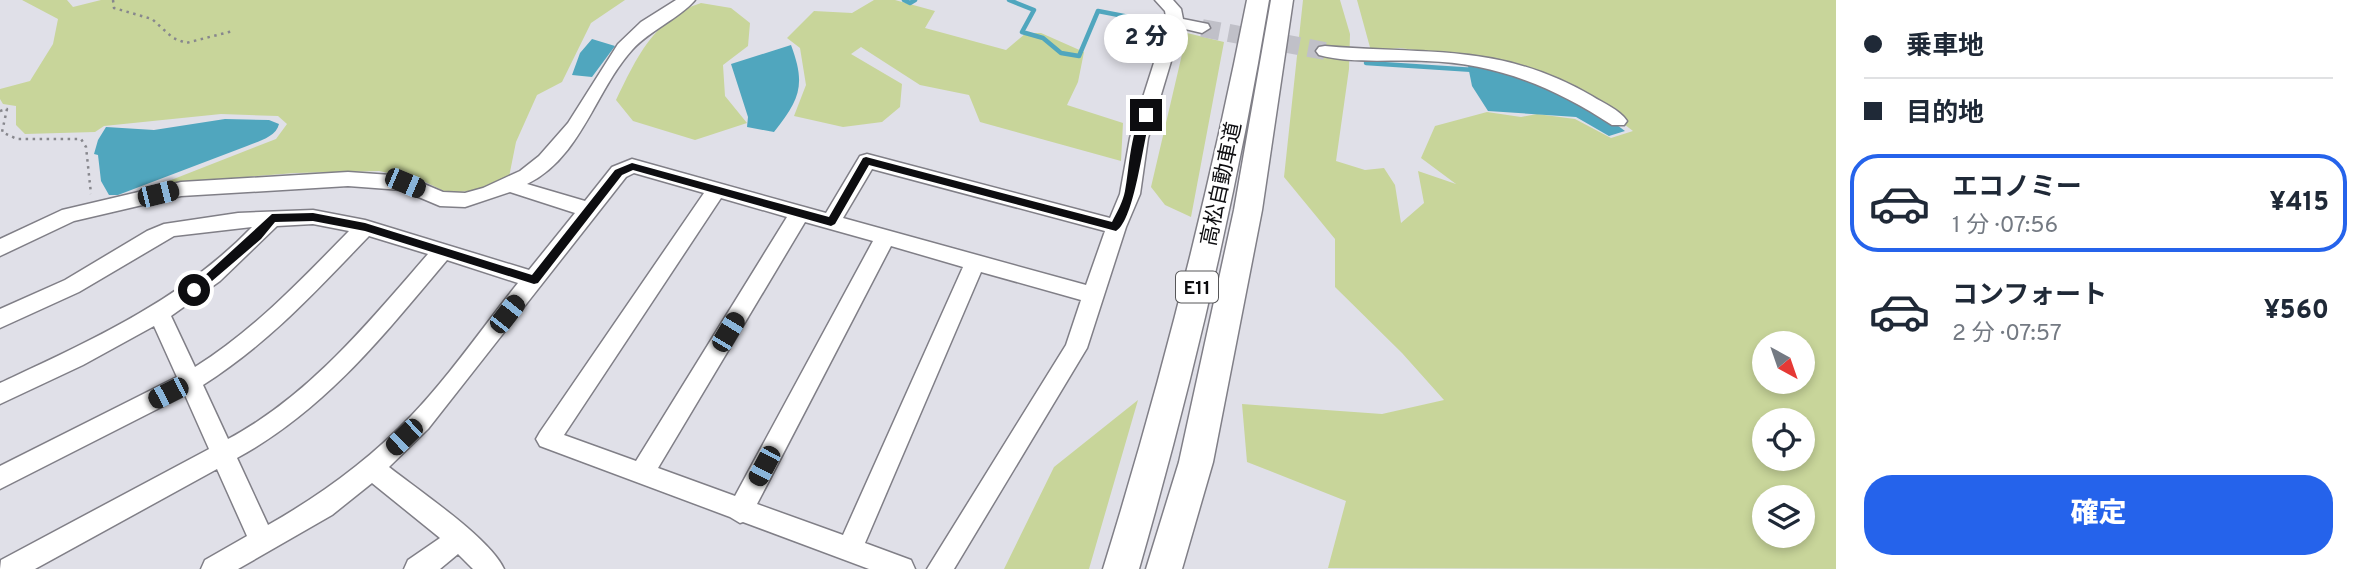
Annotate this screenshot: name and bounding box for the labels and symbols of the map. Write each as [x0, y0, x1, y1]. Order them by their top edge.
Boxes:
callout: 2 分 [1104, 13, 1188, 62]
route end [1130, 99, 1162, 131]
street label: 高松自動車道 [1196, 120, 1249, 249]
car [382, 165, 429, 201]
car [136, 179, 181, 209]
road number: E11 [1176, 272, 1218, 302]
route start [178, 274, 210, 306]
car [486, 291, 529, 337]
car [709, 309, 748, 355]
north arrow [1752, 331, 1815, 394]
car [145, 374, 192, 412]
car [382, 415, 427, 459]
car [745, 443, 784, 489]

